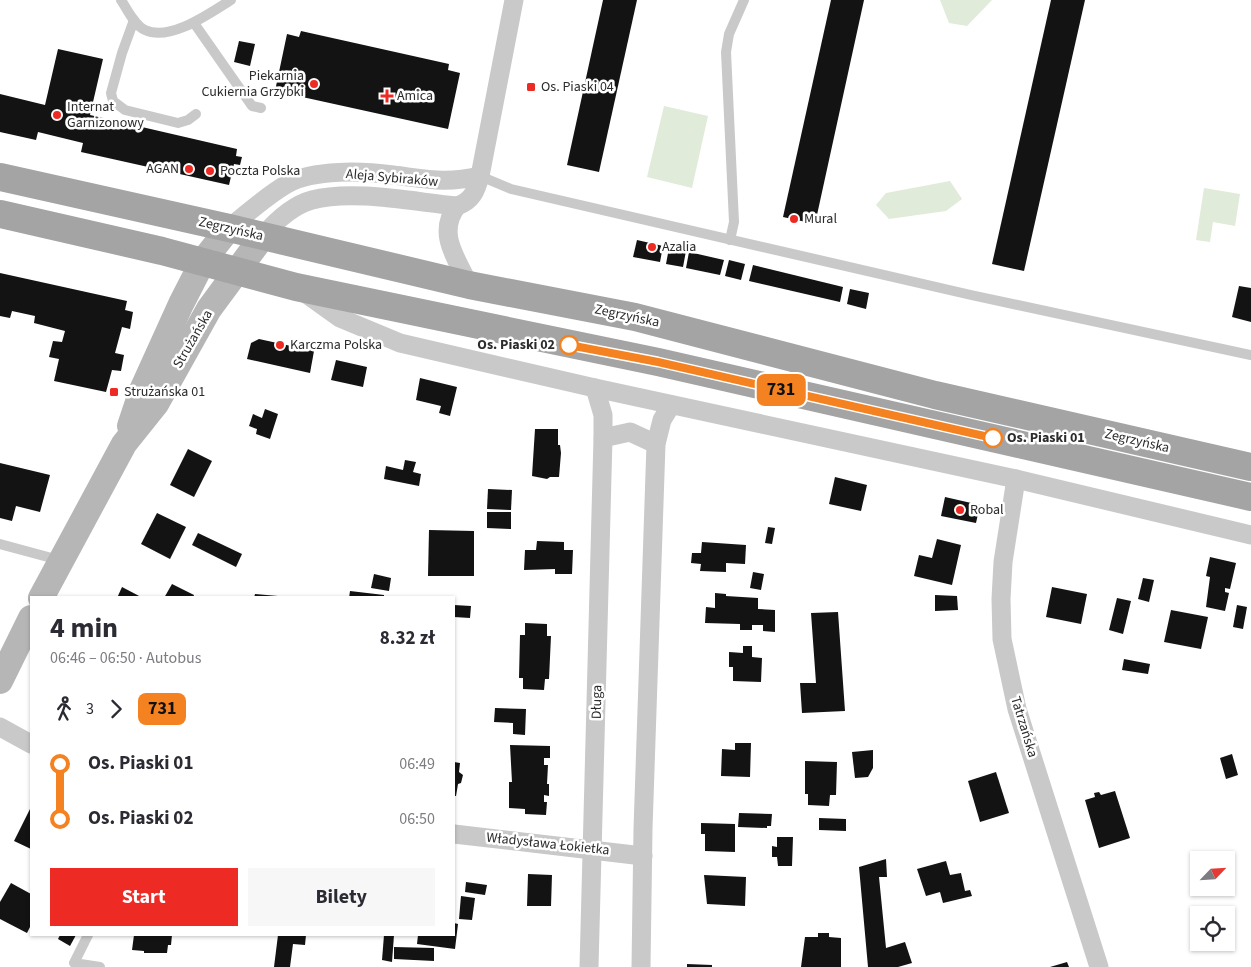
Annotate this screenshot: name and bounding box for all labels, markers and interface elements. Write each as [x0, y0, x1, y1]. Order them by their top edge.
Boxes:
place label: Piekarnia Cukiernia Grzybki [201, 66, 304, 102]
place label: Os. Piaski 04 [541, 77, 614, 97]
marker: Piekarnia Cukiernia Grzybki [308, 78, 320, 90]
marker: Os. Piaski 04 [525, 81, 537, 93]
place label: Amica [397, 86, 433, 106]
marker: Amica [381, 90, 393, 102]
place label: Internat Garnizonowy [67, 97, 144, 133]
marker: Internat Garnizonowy [51, 109, 63, 121]
place label: AGAN [146, 159, 179, 179]
place label: Poczta Polska [220, 161, 300, 181]
marker: AGAN [183, 163, 195, 175]
street label: Aleja Sybiraków [345, 164, 439, 192]
marker: Poczta Polska [204, 165, 216, 177]
place label: Mural [804, 209, 837, 229]
street label: Zegrzyńska [197, 212, 265, 246]
marker: Mural [788, 213, 800, 225]
place label: Azalia [662, 237, 696, 257]
marker: Azalia [646, 241, 658, 253]
street label: Zegrzyńska [593, 299, 661, 333]
street label: Strużańska [168, 306, 218, 372]
place label: Karczma Polska [290, 335, 382, 355]
place label: Os. Piaski 02 [477, 335, 555, 355]
marker: Os. Piaski 02 [559, 335, 579, 355]
marker: Karczma Polska [274, 339, 286, 351]
line badge: 731 [752, 374, 810, 406]
text: 731 [767, 377, 795, 402]
place label: Strużańska 01 [124, 382, 205, 402]
marker: Strużańska 01 [108, 386, 120, 398]
street label: Zegrzyńska [1103, 424, 1171, 458]
marker: Os. Piaski 01 [983, 428, 1003, 448]
place label: Os. Piaski 01 [1007, 428, 1085, 448]
place label: Robal [970, 500, 1004, 520]
marker: Robal [954, 504, 966, 516]
text: 4 min [50, 608, 118, 648]
text: 8.32 zł [380, 625, 435, 652]
text: 06:46 – 06:50 · Autobus [50, 647, 201, 669]
street label: Długa [587, 685, 607, 719]
street label: Tatrzańska [1005, 694, 1043, 760]
icon: walk [50, 695, 78, 723]
icon: forward [102, 695, 130, 723]
text: 731 [148, 696, 176, 721]
text: 3 [86, 698, 94, 720]
text: Os. Piaski 01 [88, 750, 193, 777]
text: 06:49 [399, 753, 435, 775]
text: Os. Piaski 02 [88, 805, 193, 832]
text: 06:50 [399, 808, 435, 830]
street label: Władysława Łokietka [485, 828, 611, 860]
north arrow [1190, 851, 1235, 896]
map controls [1190, 851, 1235, 951]
button: Start [50, 868, 238, 926]
button: Bilety [248, 868, 435, 926]
button: locate [1190, 906, 1235, 951]

